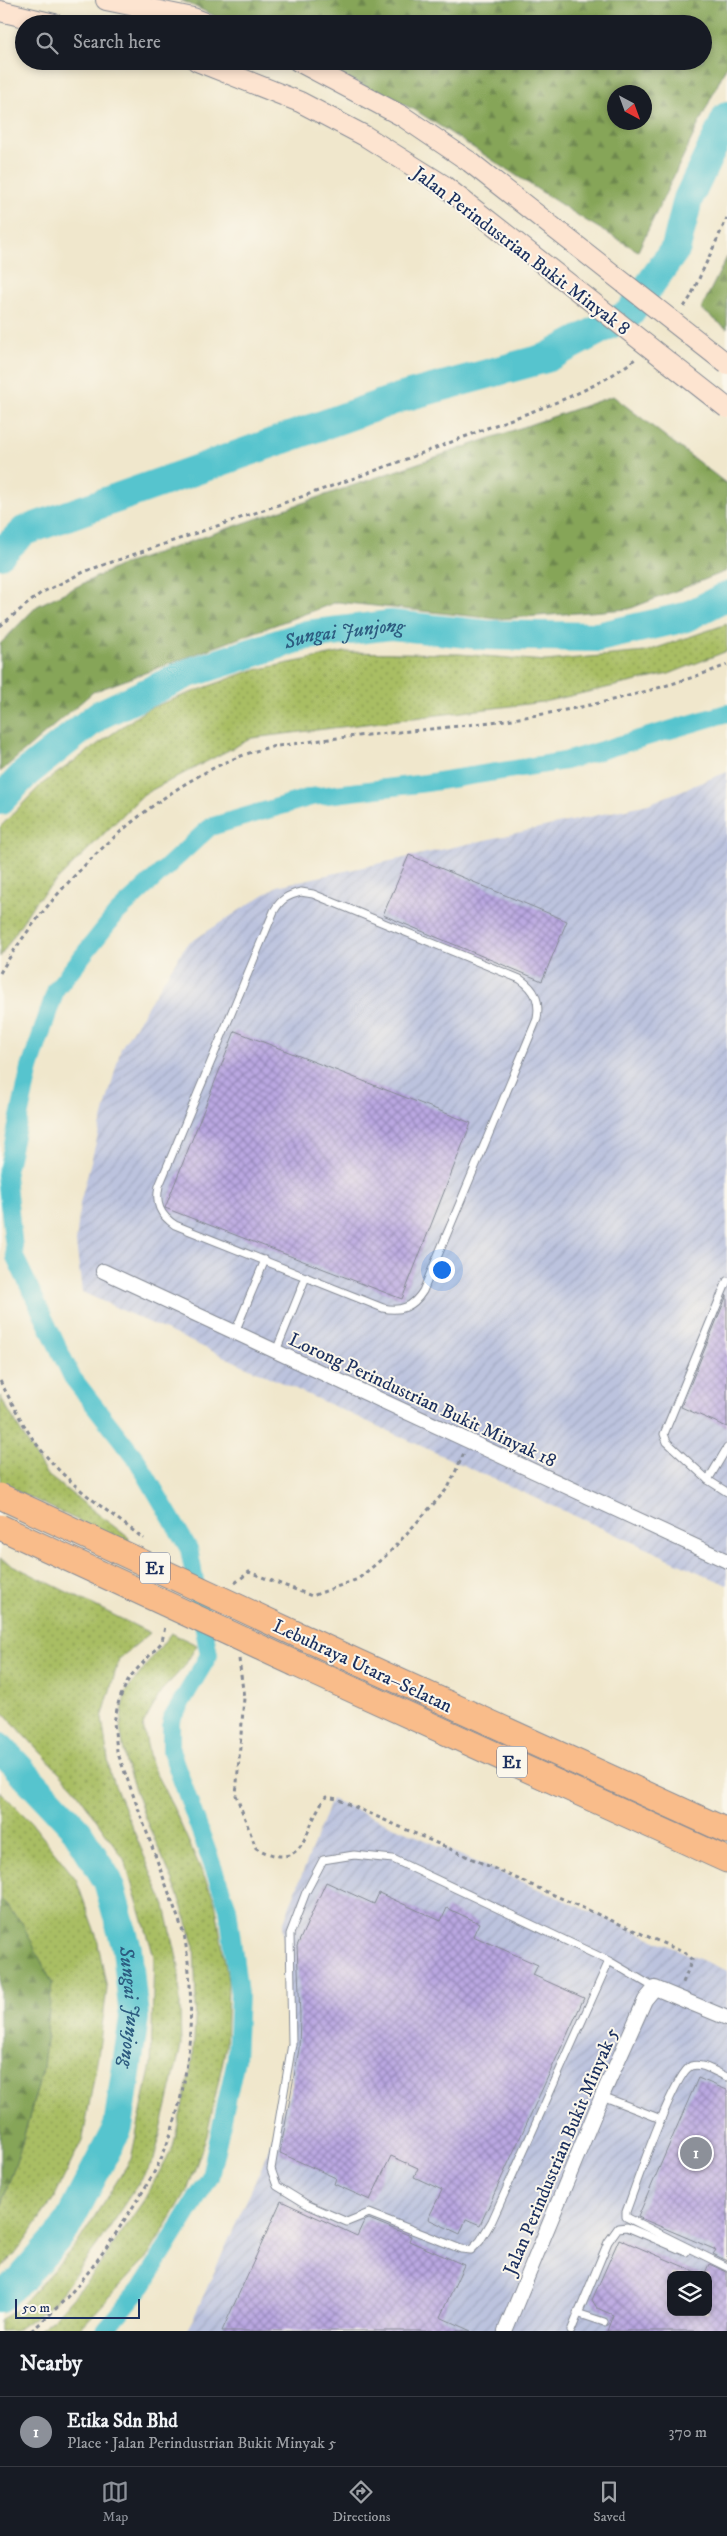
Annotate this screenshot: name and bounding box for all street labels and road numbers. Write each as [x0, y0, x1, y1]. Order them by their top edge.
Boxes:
street label: Jalan Perindustrian Bukit Minyak 8 [406, 161, 634, 341]
street label: Lorong Perindustrian Bukit Minyak 18 [285, 1328, 560, 1473]
road number: E1 [140, 1552, 170, 1584]
street label: Lebuhraya Utara–Selatan [269, 1615, 456, 1718]
road number: E1 [497, 1746, 527, 1778]
street label: Jalan Perindustrian Bukit Minyak 5 [498, 2024, 624, 2280]

